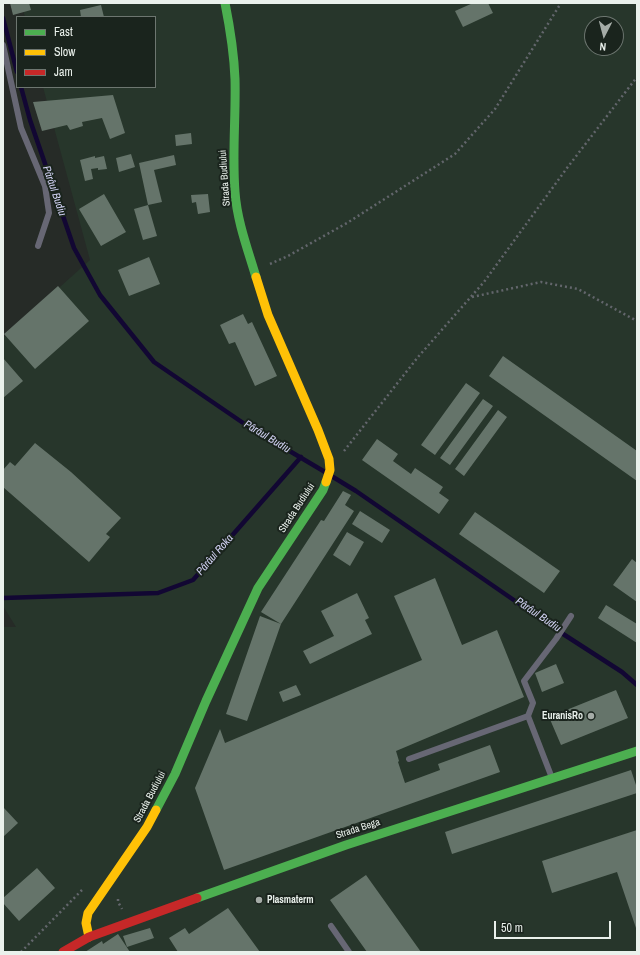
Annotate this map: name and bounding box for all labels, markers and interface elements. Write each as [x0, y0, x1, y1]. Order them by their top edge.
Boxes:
legend [16, 16, 156, 88]
north arrow [584, 16, 624, 56]
text: Fast [54, 24, 73, 40]
text: N [599, 40, 607, 54]
text: Slow [54, 44, 75, 60]
text: Jam [54, 64, 73, 80]
street label: Strada Budiului [217, 149, 233, 207]
water label: Pârâul Budiu [39, 164, 69, 218]
water label: Pârâul Budiu [241, 418, 293, 456]
street label: Strada Budiului [277, 481, 317, 535]
water label: Pârâul Roka [194, 532, 236, 578]
water label: Pârâul Budiu [513, 595, 563, 635]
place label: EuranisRo [542, 710, 583, 722]
marker: EuranisRo [586, 711, 596, 721]
street label: Strada Budiului [131, 769, 169, 825]
street label: Strada Bega [334, 816, 382, 842]
place label: Plasmaterm [267, 894, 313, 906]
marker: Plasmaterm [254, 895, 264, 905]
scale bar [496, 913, 613, 939]
text: 50 m [501, 920, 523, 936]

